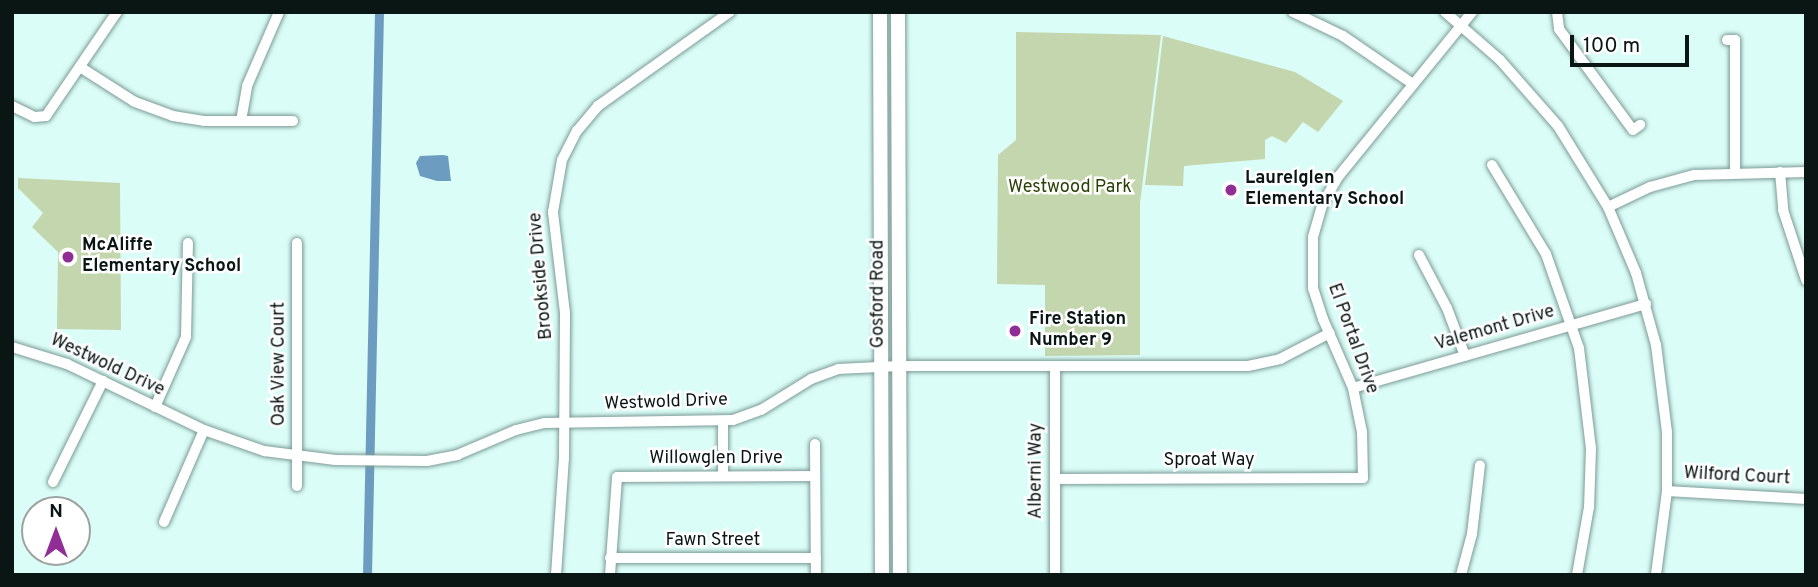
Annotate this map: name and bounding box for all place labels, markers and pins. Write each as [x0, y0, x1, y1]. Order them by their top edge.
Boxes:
place label: Laurelglen Elementary School [1245, 169, 1404, 212]
marker: Laurelglen Elementary School [1223, 182, 1239, 198]
place label: McAliffe Elementary School [82, 236, 241, 278]
marker: McAliffe Elementary School [60, 249, 76, 265]
place label: Fire Station Number 9 [1029, 310, 1126, 352]
marker: Fire Station Number 9 [1007, 323, 1023, 339]

